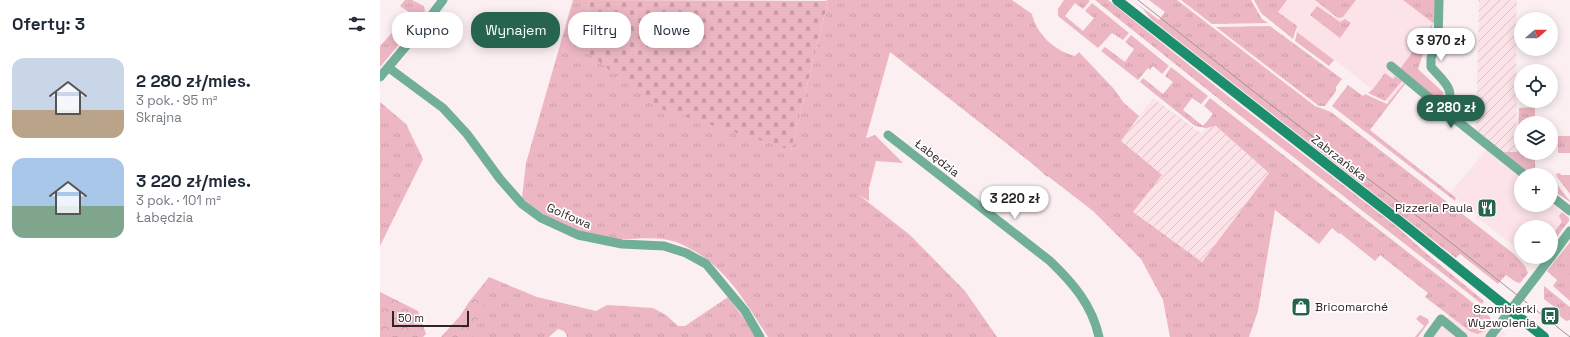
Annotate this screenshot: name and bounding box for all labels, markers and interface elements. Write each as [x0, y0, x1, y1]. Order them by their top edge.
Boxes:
chip: Kupno [392, 12, 463, 48]
chip: Wynajem [471, 12, 560, 48]
chip: Filtry [568, 12, 631, 48]
chip: Nowe [639, 12, 704, 48]
north arrow [1514, 12, 1558, 56]
map controls [1514, 12, 1558, 264]
text: Oferty: 3 [12, 13, 85, 35]
icon: filters [346, 13, 368, 35]
pin: 3 970 zł [1400, 28, 1482, 62]
text: 3 970 zł [1416, 32, 1466, 49]
button: locate [1514, 64, 1558, 108]
text: 2 280 zł/mies. [136, 70, 251, 92]
icon: home [44, 74, 92, 122]
text: 3 pok. · 95 m² [136, 92, 218, 109]
pin: 2 280 zł [1410, 95, 1492, 129]
text: 2 280 zł [1426, 99, 1476, 116]
text: Skrajna [136, 109, 182, 126]
button: layers [1514, 116, 1558, 160]
street label: Zabrzańska [1308, 131, 1370, 185]
street label: Łabędzia [911, 135, 963, 181]
button: + [1514, 168, 1558, 212]
text: 3 220 zł/mies. [136, 170, 251, 192]
icon: home [44, 174, 92, 222]
pin: 3 220 zł [974, 186, 1056, 220]
text: 3 220 zł [990, 190, 1040, 207]
text: 3 pok. · 101 m² [136, 192, 221, 209]
restaurant icon: Pizzeria Paula [1476, 197, 1498, 219]
street label: Golfowa [544, 199, 594, 233]
place label: Pizzeria Paula [1395, 200, 1473, 216]
text: Łabędzia [136, 209, 193, 226]
button: − [1514, 220, 1558, 264]
shop icon: Bricomarché [1290, 296, 1312, 318]
place label: Bricomarché [1315, 299, 1388, 315]
place label: Szombierki Wyzwolenia [1468, 301, 1536, 331]
bus stop icon: Szombierki Wyzwolenia [1539, 305, 1561, 327]
scale bar [392, 309, 469, 328]
text: 50 m [398, 311, 424, 325]

